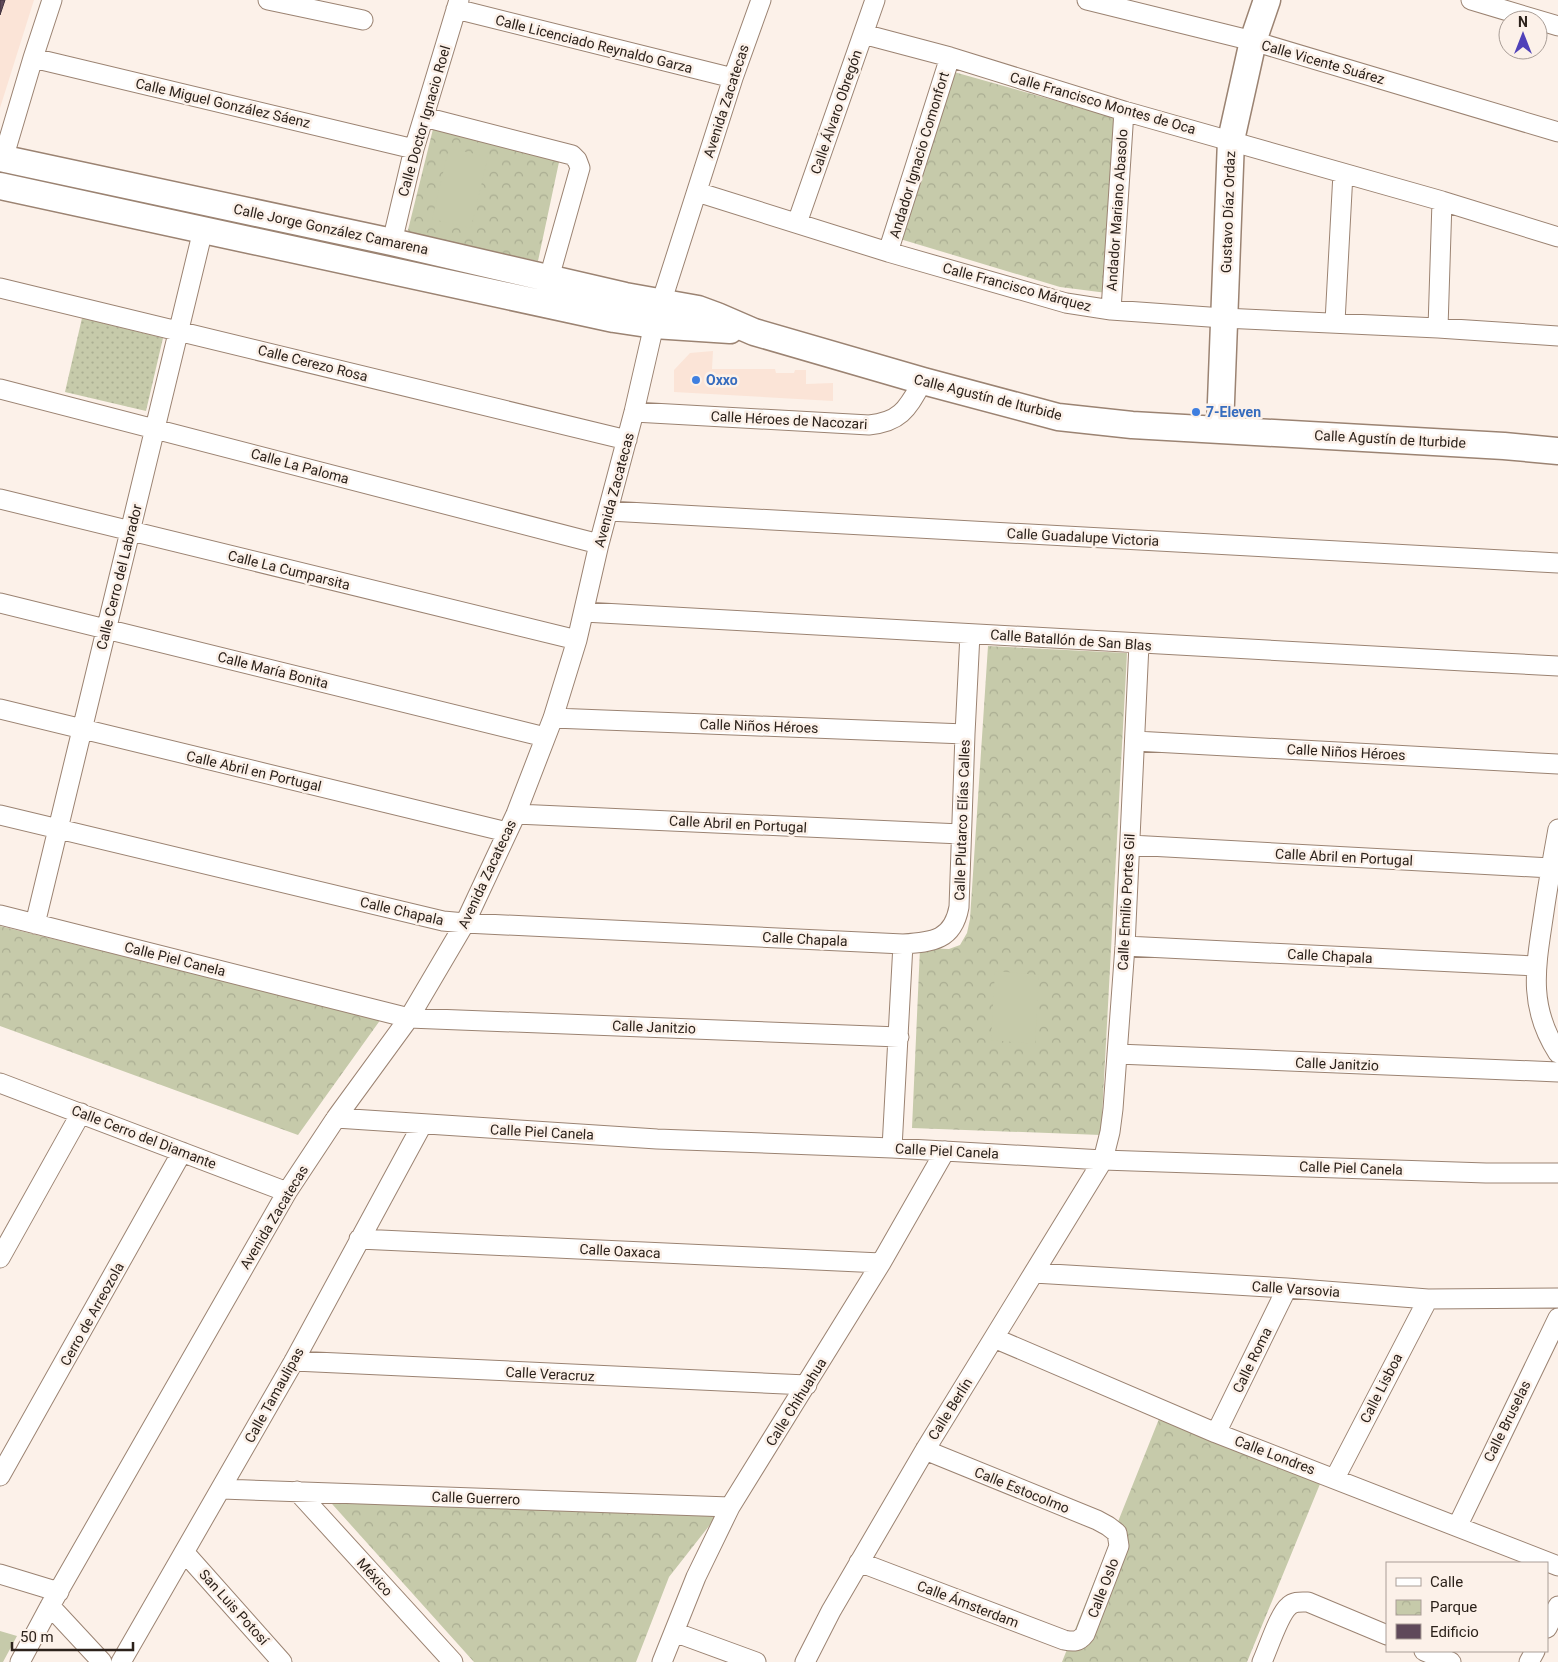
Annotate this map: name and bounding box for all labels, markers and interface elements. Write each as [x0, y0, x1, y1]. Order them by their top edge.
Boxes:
north arrow [1498, 10, 1548, 60]
street label: Calle Licenciado Reynaldo Garza [494, 12, 694, 76]
text: N [1518, 14, 1528, 30]
street label: Calle Vicente Suárez [1260, 37, 1386, 87]
street label: Avenida Zacatecas [700, 42, 752, 160]
street label: Calle Doctor Ignacio Roel [395, 44, 453, 198]
street label: Calle Álvaro Obregón [806, 47, 865, 176]
street label: Andador Ignacio Comonfort [886, 69, 952, 240]
street label: Calle Francisco Montes de Oca [1008, 69, 1198, 137]
street label: Calle Miguel González Sáenz [134, 75, 312, 131]
street label: Andador Mariano Abasolo [1103, 128, 1131, 292]
street label: Gustavo Díaz Ordaz [1218, 151, 1238, 273]
street label: Calle Jorge González Camarena [232, 201, 430, 257]
street label: Calle Francisco Márquez [941, 259, 1093, 315]
street label: Calle Cerezo Rosa [256, 342, 370, 384]
street label: Calle Agustín de Iturbide [912, 371, 1064, 423]
place label: Oxxo [706, 372, 738, 388]
marker: Oxxo [690, 374, 702, 386]
place label: 7-Eleven [1206, 404, 1261, 420]
marker: 7-Eleven [1190, 406, 1202, 418]
street label: Calle Héroes de Nacozari [710, 408, 868, 432]
street label: Calle Agustín de Iturbide [1314, 427, 1466, 451]
street label: Avenida Zacatecas [591, 431, 637, 549]
street label: Calle La Paloma [249, 445, 351, 487]
street label: Calle Cerro del Labrador [93, 502, 145, 652]
street label: Calle Guadalupe Victoria [1006, 525, 1160, 549]
street label: Calle La Cumparsita [226, 547, 352, 593]
street label: Calle Batallón de San Blas [990, 626, 1152, 654]
street label: Calle María Bonita [216, 648, 330, 692]
street label: Calle Niños Héroes [699, 716, 819, 736]
street label: Calle Plutarco Elías Calles [951, 739, 973, 901]
street label: Calle Niños Héroes [1286, 741, 1406, 763]
street label: Calle Abril en Portugal [185, 748, 323, 794]
street label: Calle Abril en Portugal [669, 812, 807, 836]
street label: Avenida Zacatecas [455, 817, 519, 931]
street label: Calle Emilio Portes Gil [1114, 833, 1138, 971]
street label: Calle Abril en Portugal [1275, 845, 1413, 869]
street label: Calle Chapala [359, 894, 445, 928]
street label: Calle Chapala [762, 929, 848, 949]
street label: Calle Piel Canela [123, 939, 227, 979]
street label: Calle Chapala [1287, 946, 1373, 966]
street label: Calle Janitzio [612, 1018, 696, 1036]
street label: Calle Janitzio [1295, 1055, 1379, 1073]
street label: Calle Cerro del Diamante [69, 1102, 219, 1172]
street label: Calle Piel Canela [490, 1121, 594, 1143]
street label: Calle Piel Canela [895, 1140, 999, 1162]
street label: Calle Piel Canela [1299, 1158, 1403, 1178]
street label: Avenida Zacatecas [237, 1162, 311, 1272]
street label: Calle Oaxaca [579, 1241, 661, 1261]
street label: Cerro de Arreozola [57, 1259, 127, 1369]
street label: Calle Varsovia [1251, 1278, 1341, 1300]
street label: Calle Roma [1229, 1325, 1275, 1395]
street label: Calle Tamaulipas [241, 1345, 307, 1445]
street label: Calle Lisboa [1357, 1350, 1405, 1426]
street label: Calle Chihuahua [763, 1355, 829, 1449]
street label: Calle Veracruz [505, 1364, 595, 1384]
street label: Calle Berlín [925, 1375, 975, 1443]
street label: Calle Bruselas [1480, 1378, 1534, 1464]
street label: Calle Londres [1233, 1432, 1317, 1478]
street label: Calle Estocolmo [972, 1464, 1072, 1516]
street label: Calle Guerrero [432, 1488, 521, 1508]
street label: México [354, 1555, 396, 1599]
street label: Calle Oslo [1084, 1556, 1122, 1620]
legend [1386, 1562, 1548, 1652]
street label: San Luis Potosí [196, 1566, 272, 1648]
text: Calle [1430, 1573, 1463, 1591]
street label: Calle Ámsterdam [915, 1576, 1021, 1631]
text: Parque [1430, 1598, 1477, 1616]
scale bar [12, 1620, 134, 1652]
text: Edificio [1430, 1623, 1479, 1641]
text: 50 m [20, 1628, 54, 1646]

